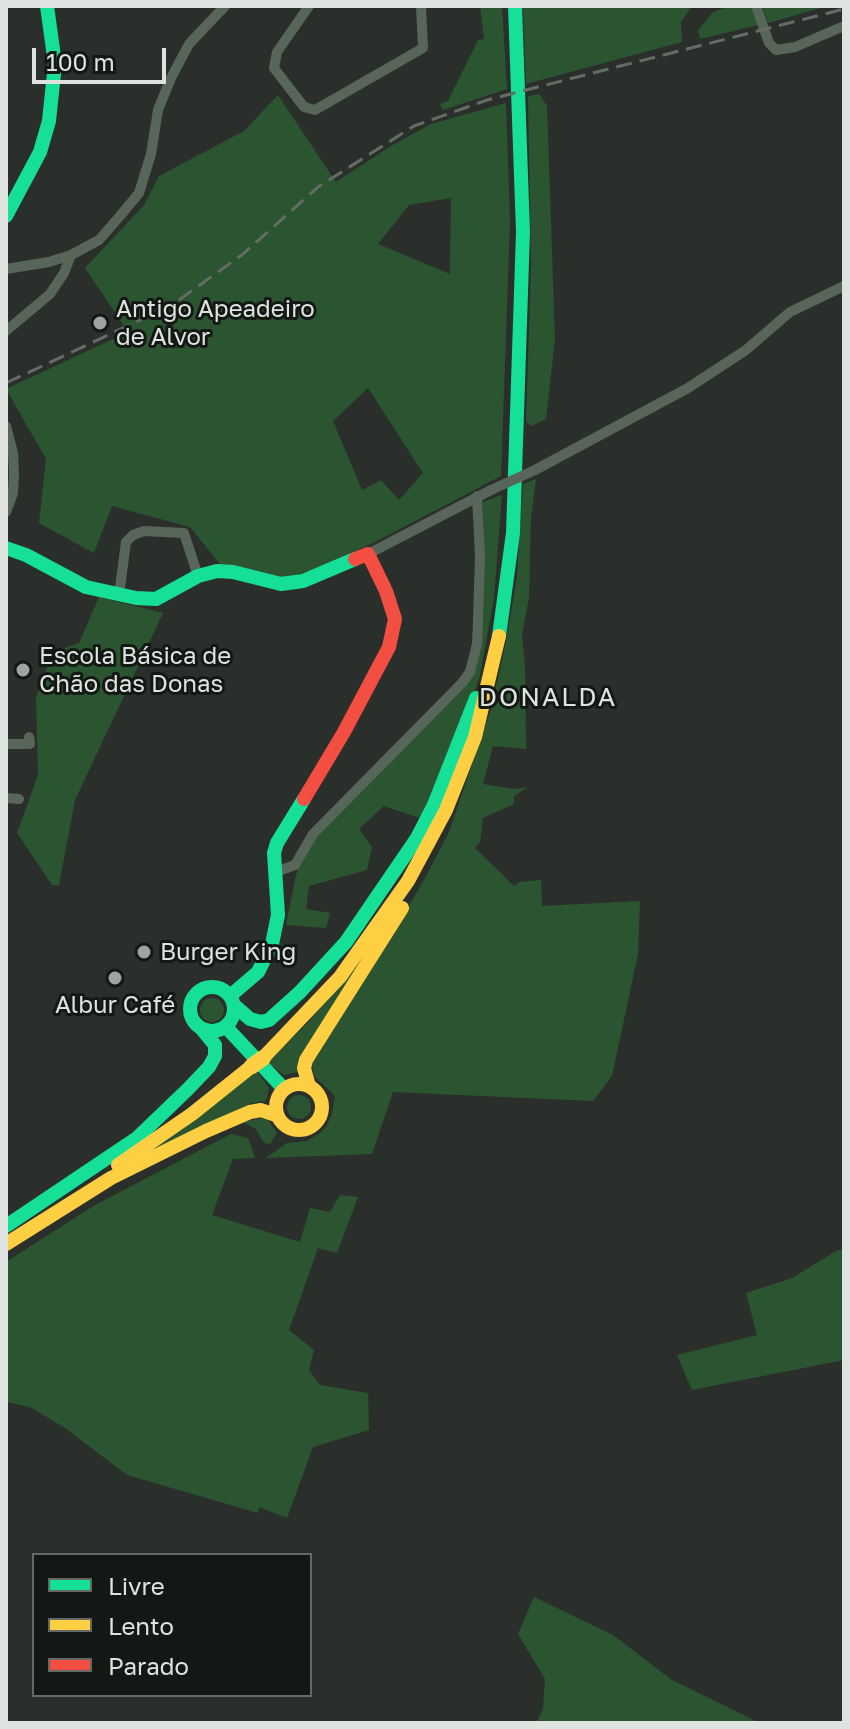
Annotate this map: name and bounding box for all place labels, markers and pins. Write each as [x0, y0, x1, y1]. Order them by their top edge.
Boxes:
place label: Antigo Apeadeiro de Alvor [116, 295, 315, 351]
marker: Antigo Apeadeiro de Alvor [91, 314, 109, 332]
place label: Escola Básica de Chão das Donas [39, 642, 231, 698]
marker: Escola Básica de Chão das Donas [14, 661, 32, 679]
place label: Burger King [160, 938, 296, 966]
marker: Burger King [135, 943, 153, 961]
marker: Albur Café [106, 969, 124, 987]
place label: Albur Café [55, 991, 175, 1019]

